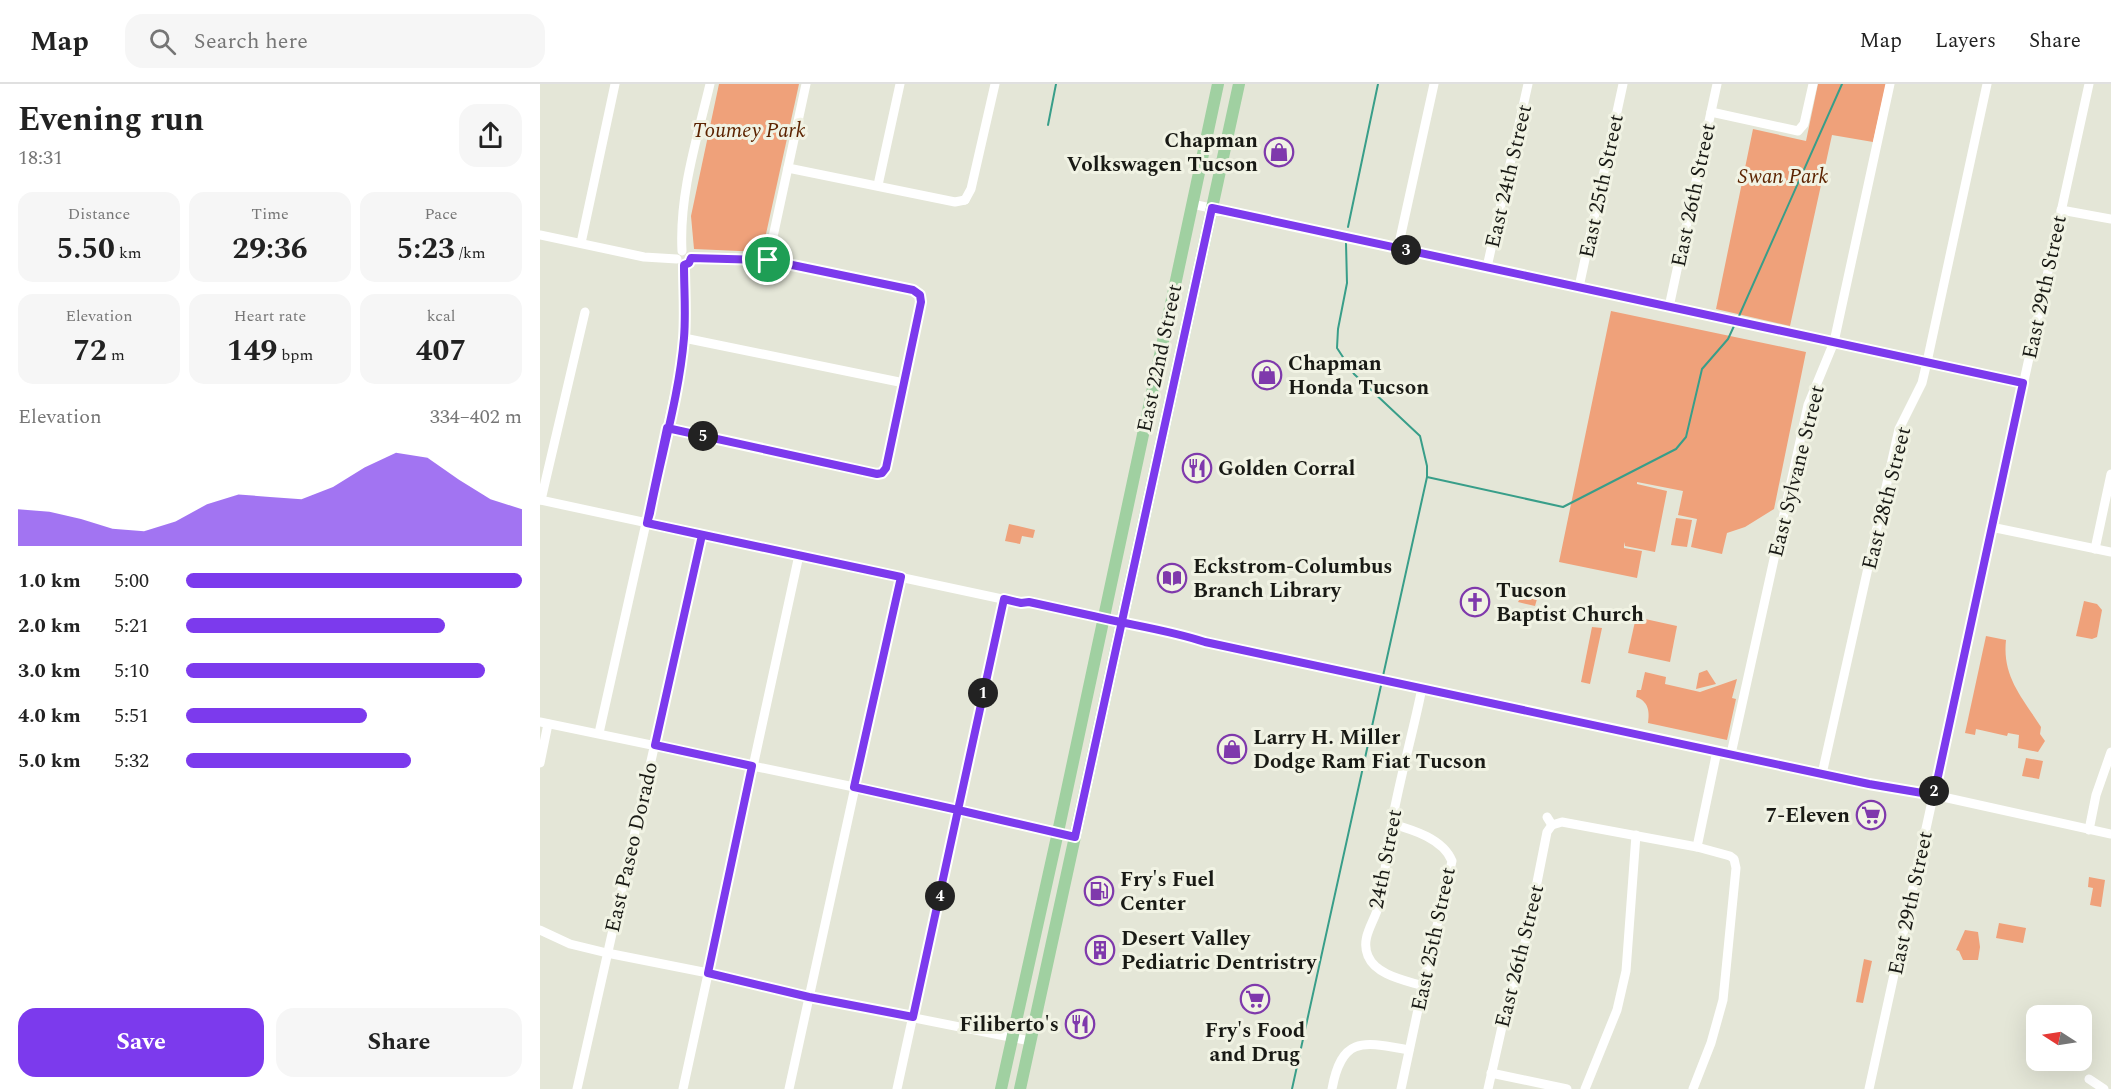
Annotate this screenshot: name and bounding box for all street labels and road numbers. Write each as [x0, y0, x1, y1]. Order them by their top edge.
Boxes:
street label: East 24th Street [1477, 101, 1541, 251]
street label: East 25th Street [1571, 111, 1633, 261]
street label: East 26th Street [1663, 120, 1725, 270]
street label: East 29th Street [2014, 212, 2076, 362]
street label: East 22nd Street [1129, 281, 1191, 435]
street label: East Sylvane Street [1760, 382, 1834, 561]
street label: East 28th Street [1854, 423, 1920, 573]
street label: East Paseo Dorado [597, 759, 667, 936]
street label: 24th Street [1361, 807, 1411, 912]
street label: East 29th Street [1880, 828, 1942, 978]
street label: East 25th Street [1403, 864, 1465, 1014]
street label: East 26th Street [1487, 881, 1553, 1031]

